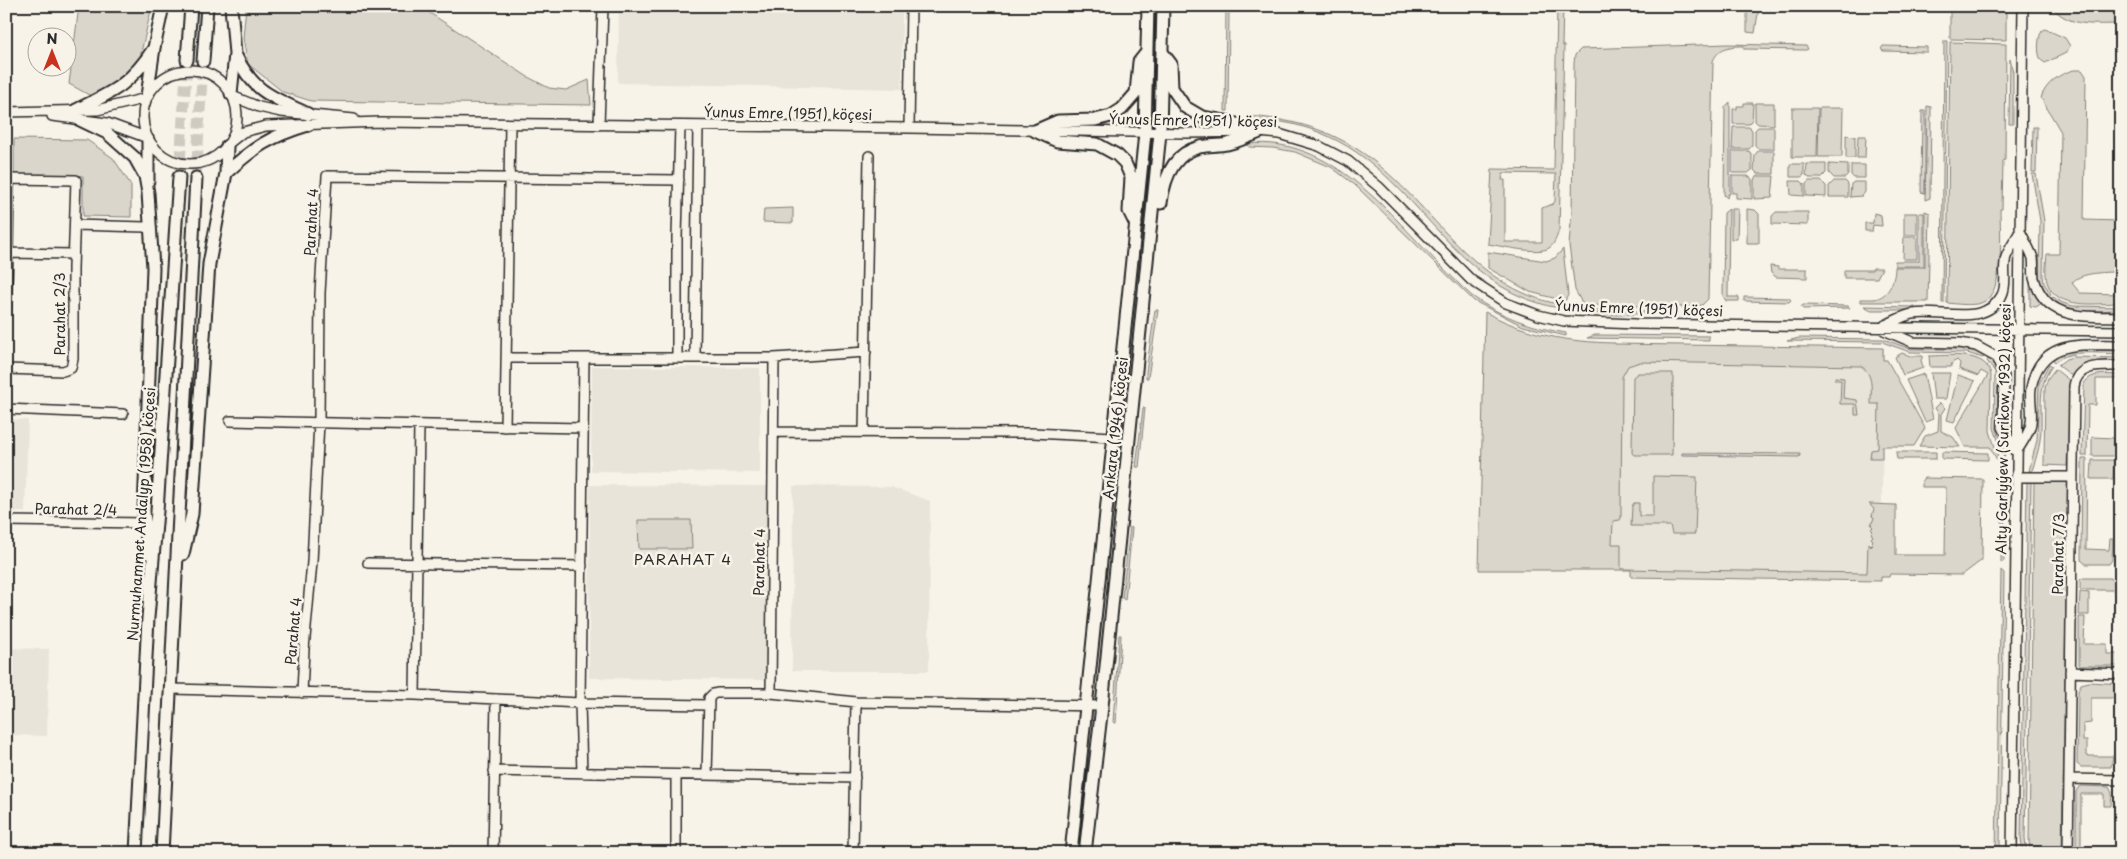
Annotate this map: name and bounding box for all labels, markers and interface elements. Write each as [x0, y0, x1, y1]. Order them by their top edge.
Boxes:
north arrow [28, 28, 78, 78]
text: N [46, 28, 58, 49]
street label: Ýunus Emre (1951) köçesi [704, 101, 873, 125]
street label: Ýunus Emre (1951) köçesi [1109, 108, 1278, 132]
street label: Parahat 4 [299, 188, 323, 256]
street label: Parahat 2/3 [49, 272, 70, 356]
street label: Ýunus Emre (1951) köçesi [1554, 295, 1724, 321]
street label: Alty Garlyýew (Surikow, 1932) köçesi [1990, 303, 2016, 555]
street label: Ankara (1946) köçesi [1097, 355, 1133, 500]
street label: Nurmuhammet Andalyp (1958) köçesi [122, 386, 160, 642]
street label: Parahat 2/4 [34, 498, 118, 520]
street label: Parahat 7/3 [2047, 513, 2069, 595]
street label: Parahat 4 [748, 528, 770, 596]
district label: PARAHAT 4 [634, 547, 732, 570]
street label: Parahat 4 [280, 596, 306, 666]

